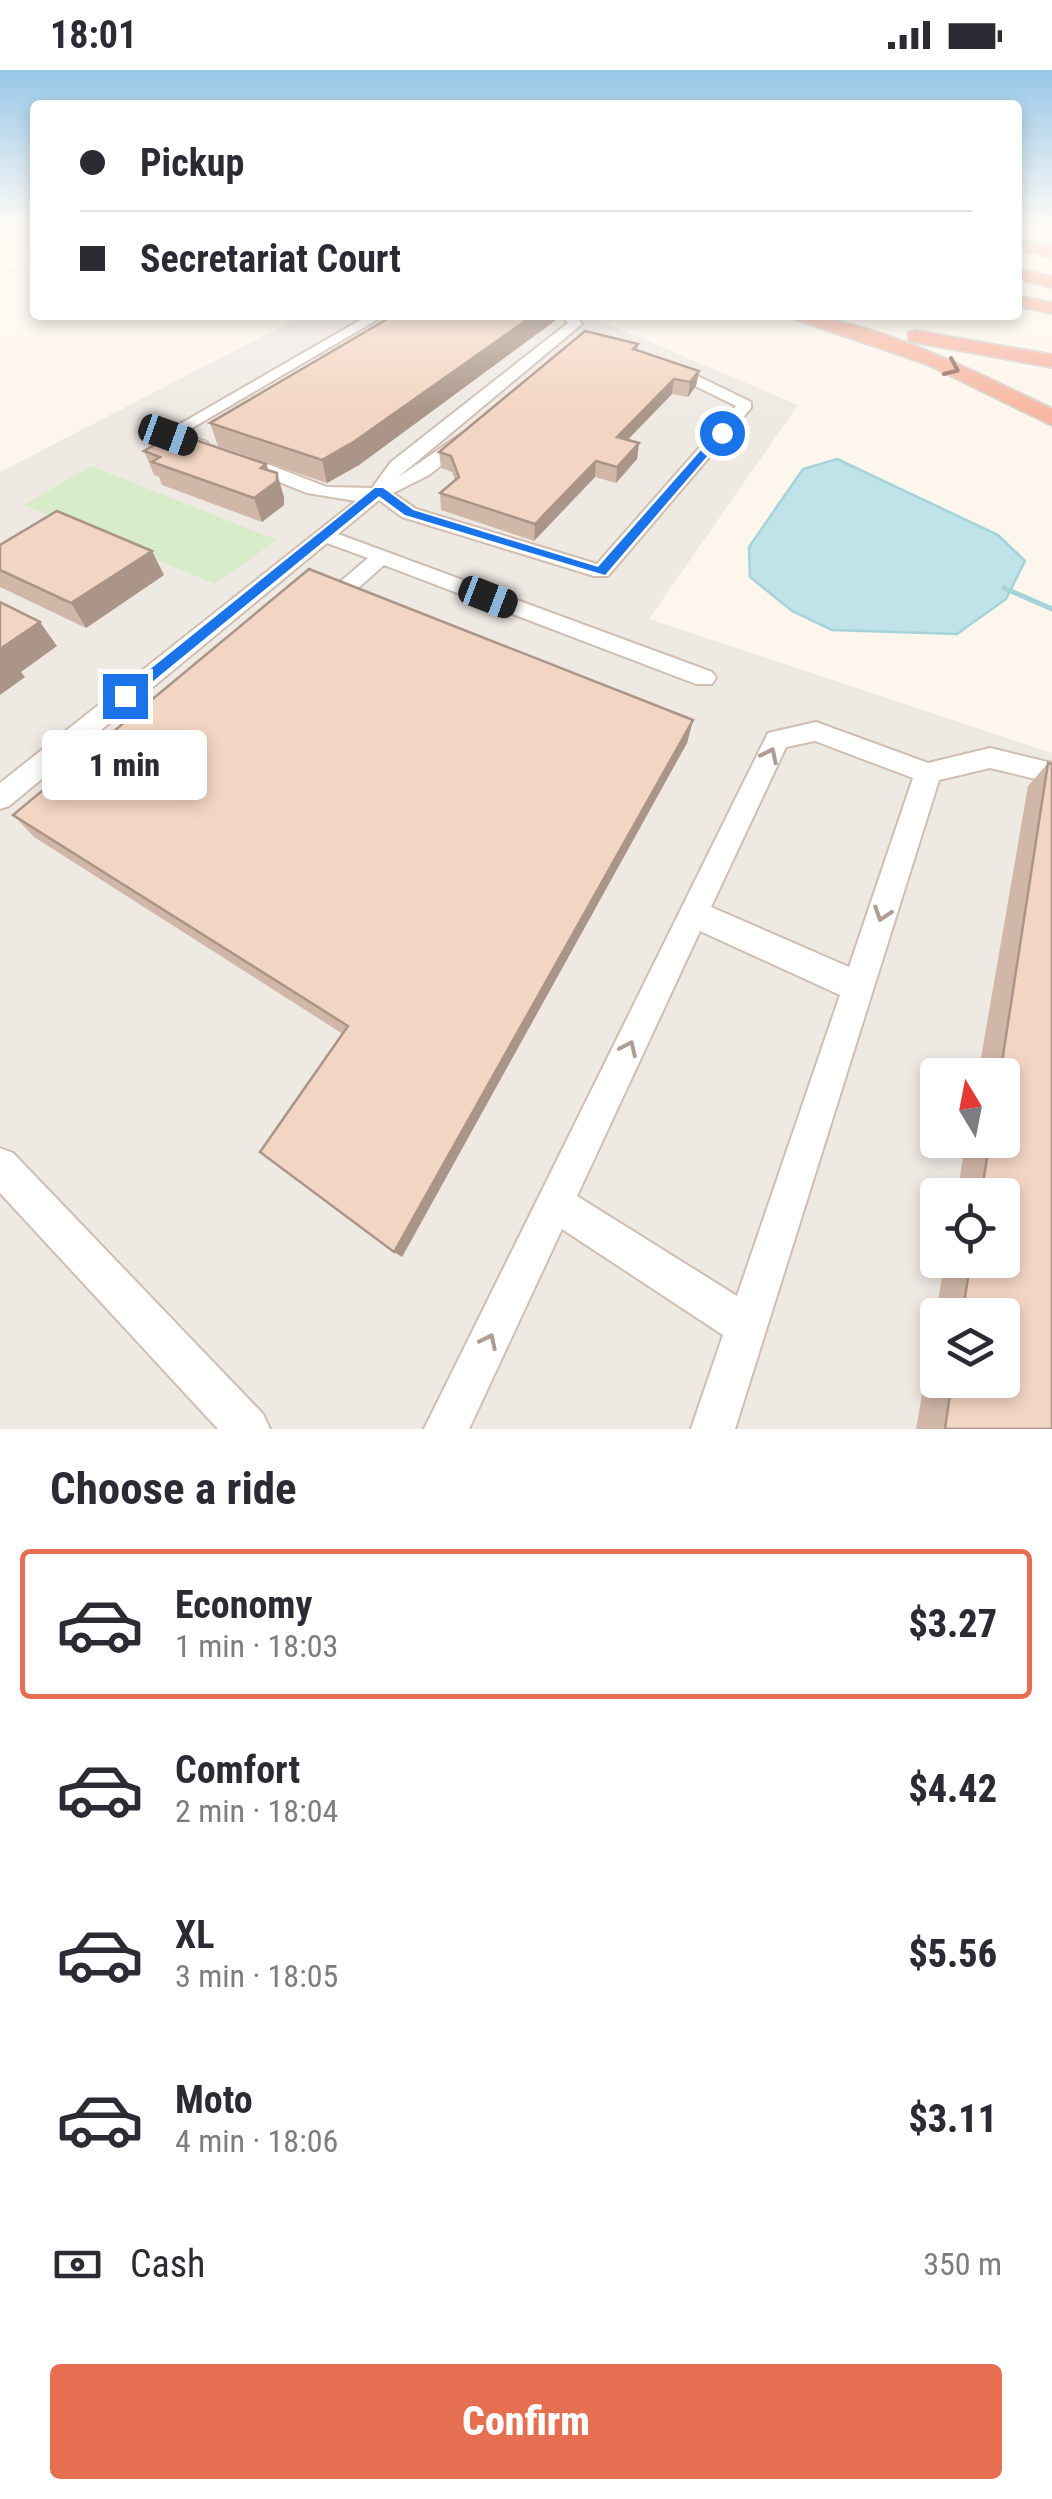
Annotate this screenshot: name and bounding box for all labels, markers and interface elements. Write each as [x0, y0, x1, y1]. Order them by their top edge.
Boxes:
text: 18:01 [50, 13, 137, 57]
text: Pickup [140, 141, 244, 185]
text: Secretariat Court [140, 237, 401, 281]
one-way arrow [942, 356, 960, 376]
car [135, 411, 201, 459]
route start [700, 411, 745, 456]
car [455, 572, 521, 622]
route end [103, 674, 148, 719]
callout: 1 min [42, 731, 208, 801]
text: 1 min [89, 746, 160, 784]
one-way arrow [757, 748, 777, 766]
one-way arrow [873, 904, 894, 921]
one-way arrow [616, 1040, 636, 1058]
north arrow [920, 1058, 1020, 1158]
map controls [920, 1058, 1020, 1398]
button: locate [920, 1178, 1020, 1278]
button: layers [920, 1298, 1020, 1398]
one-way arrow [476, 1334, 496, 1352]
text: Choose a ride [50, 1462, 297, 1515]
icon: car [55, 1579, 145, 1669]
text: Economy [175, 1583, 312, 1627]
text: $3.27 [908, 1602, 997, 1646]
text: 1 min · 18:03 [175, 1627, 338, 1665]
icon: car [55, 1744, 145, 1834]
text: Comfort [175, 1748, 300, 1792]
text: $4.42 [908, 1767, 997, 1811]
text: 2 min · 18:04 [175, 1792, 338, 1830]
icon: car [55, 1909, 145, 1999]
text: XL [175, 1913, 214, 1957]
text: $5.56 [908, 1932, 997, 1976]
text: 3 min · 18:05 [175, 1957, 338, 1995]
icon: car [55, 2074, 145, 2164]
text: Moto [175, 2078, 253, 2122]
text: $3.11 [908, 2097, 997, 2141]
text: 4 min · 18:06 [175, 2122, 338, 2160]
icon: cash [50, 2237, 105, 2292]
text: Cash [130, 2242, 205, 2286]
text: 350 m [923, 2245, 1002, 2283]
button: Confirm [50, 2364, 1002, 2479]

